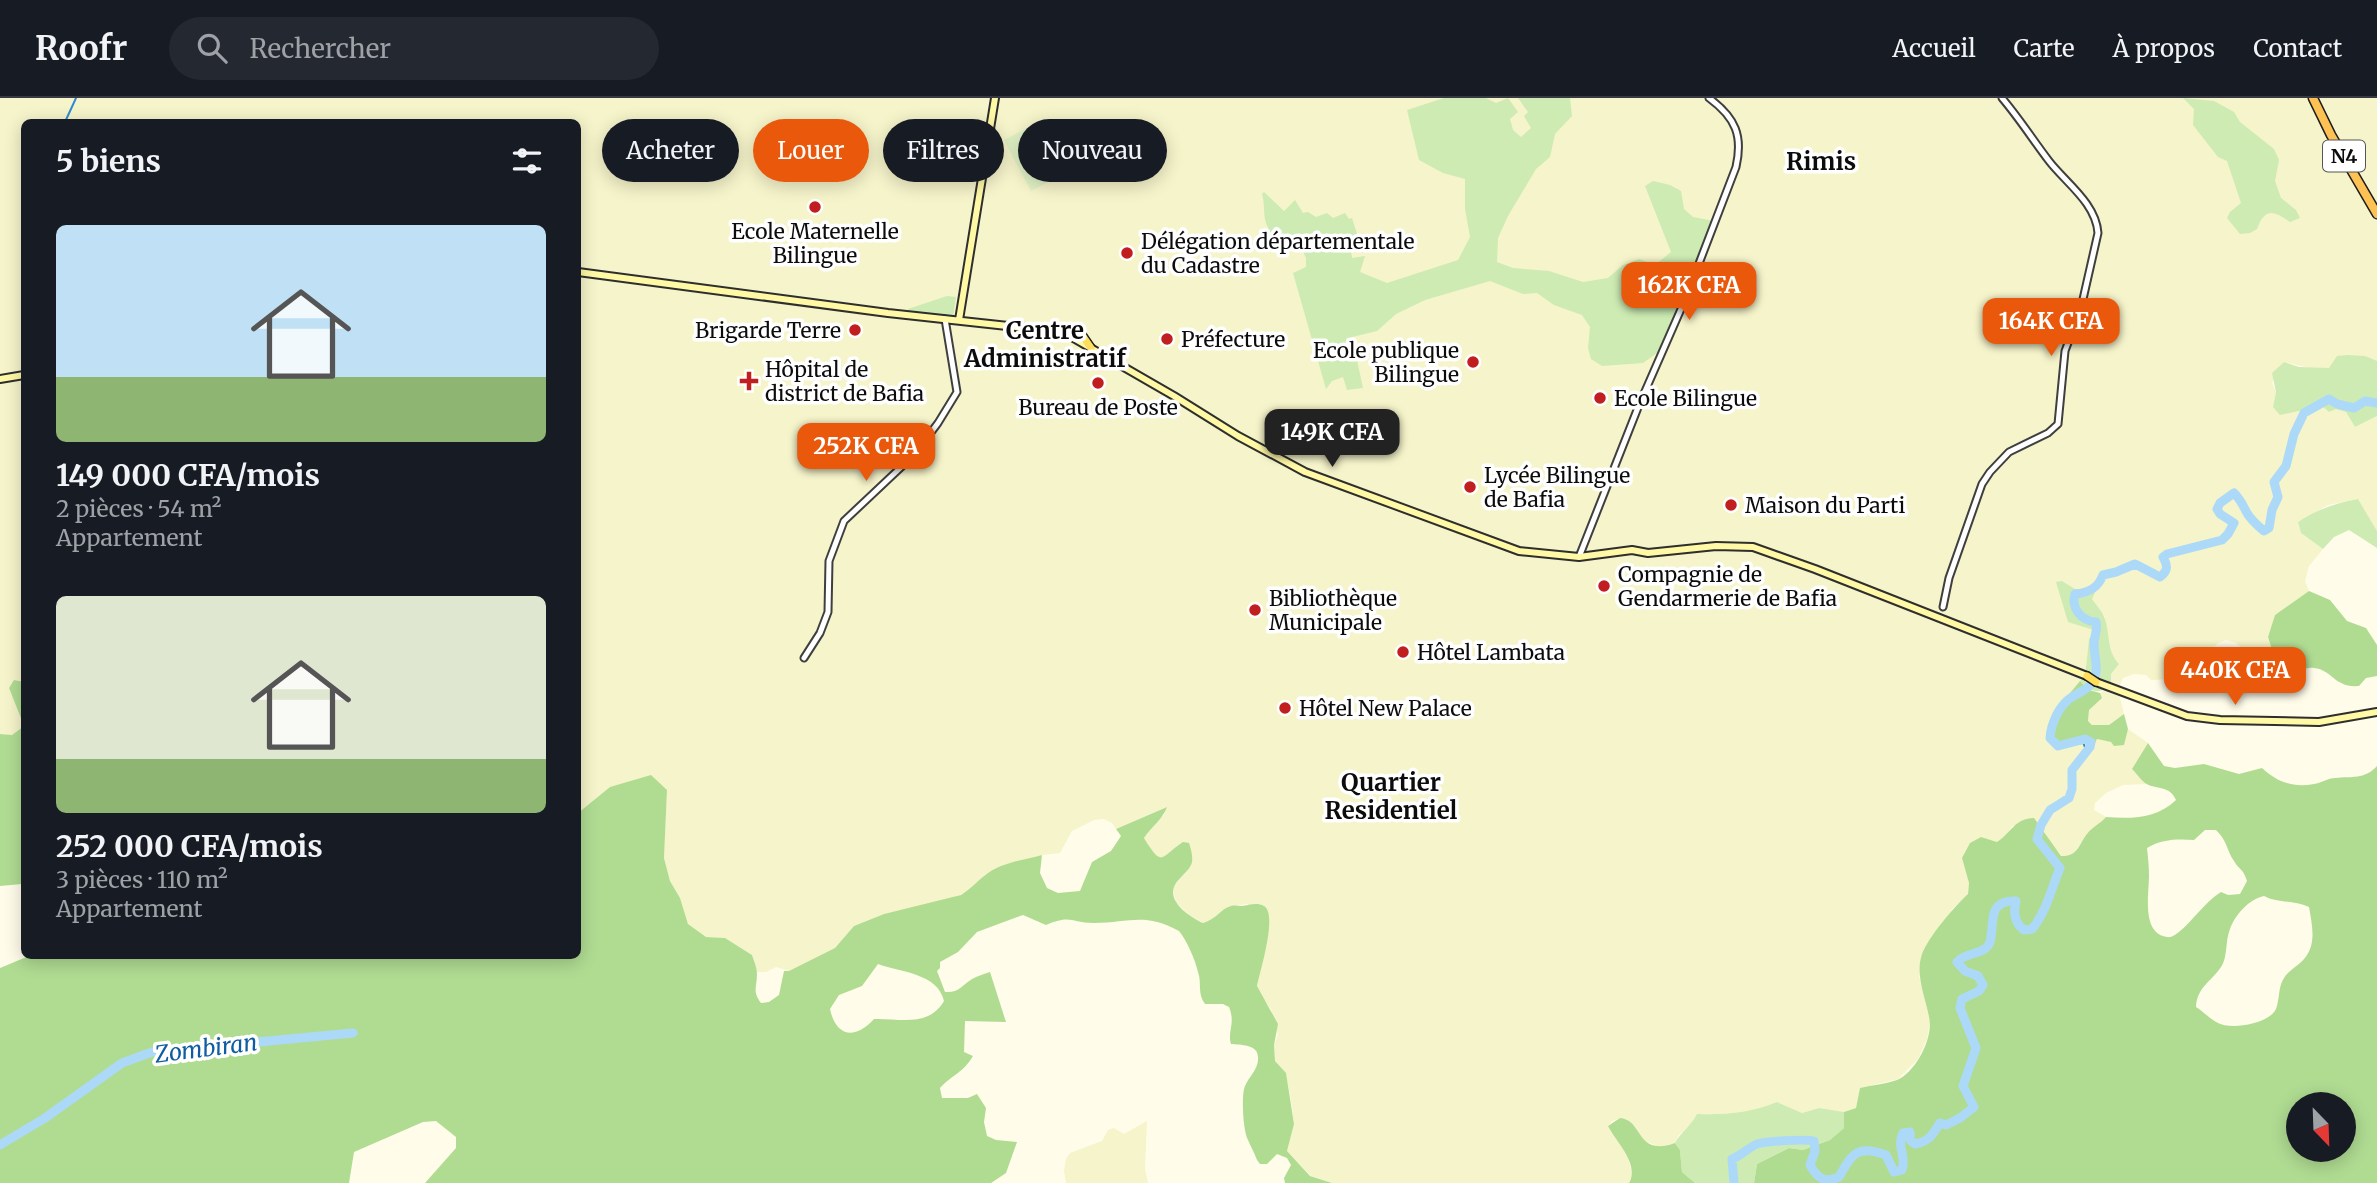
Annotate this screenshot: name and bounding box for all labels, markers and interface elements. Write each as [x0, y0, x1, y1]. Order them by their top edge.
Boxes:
search box [169, 17, 659, 80]
text: Roofr [35, 28, 127, 69]
icon: search [193, 29, 231, 67]
text: Rechercher [249, 32, 391, 65]
text: Accueil [1892, 33, 1976, 64]
text: Carte [2014, 33, 2075, 64]
text: À propos [2113, 33, 2215, 64]
text: Contact [2253, 33, 2342, 64]
chip: Acheter [602, 119, 739, 182]
chip: Louer [753, 119, 869, 182]
chip: Filtres [883, 119, 1004, 182]
chip: Nouveau [1018, 119, 1167, 182]
road number: N4 [2323, 141, 2365, 172]
text: 5 biens [56, 142, 161, 180]
icon: filters [508, 142, 546, 180]
district label: Rimis [1786, 146, 1856, 177]
marker: Ecole Maternelle Bilingue [807, 199, 823, 215]
place label: Ecole Maternelle Bilingue [731, 218, 899, 269]
place label: Délégation départementale du Cadastre [1141, 228, 1415, 279]
marker: Délégation départementale du Cadastre [1119, 245, 1135, 261]
pin: 162K CFA [1617, 262, 1761, 322]
text: 162K CFA [1637, 270, 1741, 299]
icon: home [238, 271, 364, 397]
pin: 164K CFA [1979, 299, 2123, 358]
text: 164K CFA [1999, 306, 2103, 335]
district label: Centre Administratif [963, 315, 1127, 374]
place label: Brigarde Terre [695, 317, 841, 344]
marker: Brigarde Terre [847, 322, 863, 338]
place label: Préfecture [1181, 326, 1285, 353]
marker: Préfecture [1159, 331, 1175, 347]
place label: Ecole publique Bilingue [1313, 337, 1459, 388]
marker: Ecole publique Bilingue [1465, 354, 1481, 370]
place label: Hôpital de district de Bafia [765, 356, 924, 407]
marker: Hôpital de district de Bafia [739, 371, 759, 391]
marker: Bureau de Poste [1090, 375, 1106, 391]
place label: Ecole Bilingue [1614, 385, 1757, 412]
marker: Ecole Bilingue [1592, 390, 1608, 406]
place label: Bureau de Poste [1018, 394, 1178, 421]
pin: 149K CFA [1260, 410, 1404, 469]
text: 149K CFA [1281, 417, 1383, 446]
pin: 252K CFA [794, 424, 938, 483]
text: 252K CFA [813, 431, 919, 460]
text: 149 000 CFA/mois [56, 456, 320, 494]
place label: Lycée Bilingue de Bafia [1484, 462, 1630, 513]
marker: Lycée Bilingue de Bafia [1462, 479, 1478, 495]
place label: Maison du Parti [1745, 492, 1905, 519]
text: 2 pièces · 54 m² [56, 494, 222, 523]
marker: Maison du Parti [1723, 497, 1739, 513]
text: Appartement [56, 523, 202, 552]
place label: Compagnie de Gendarmerie de Bafia [1618, 561, 1837, 612]
marker: Compagnie de Gendarmerie de Bafia [1596, 578, 1612, 594]
place label: Bibliothèque Municipale [1269, 585, 1397, 636]
marker: Bibliothèque Municipale [1247, 602, 1263, 618]
place label: Hôtel Lambata [1417, 639, 1565, 666]
icon: home [238, 642, 364, 768]
marker: Hôtel Lambata [1395, 644, 1411, 660]
pin: 440K CFA [2163, 648, 2307, 707]
text: 440K CFA [2180, 655, 2290, 684]
place label: Hôtel New Palace [1299, 695, 1472, 722]
marker: Hôtel New Palace [1277, 700, 1293, 716]
district label: Quartier Residentiel [1325, 767, 1458, 826]
text: 252 000 CFA/mois [56, 827, 323, 865]
text: 3 pièces · 110 m² [56, 865, 228, 894]
text: Appartement [56, 894, 202, 923]
water label: Zombiran [152, 1027, 259, 1069]
north arrow [2286, 1092, 2356, 1162]
map controls [2286, 1092, 2356, 1162]

